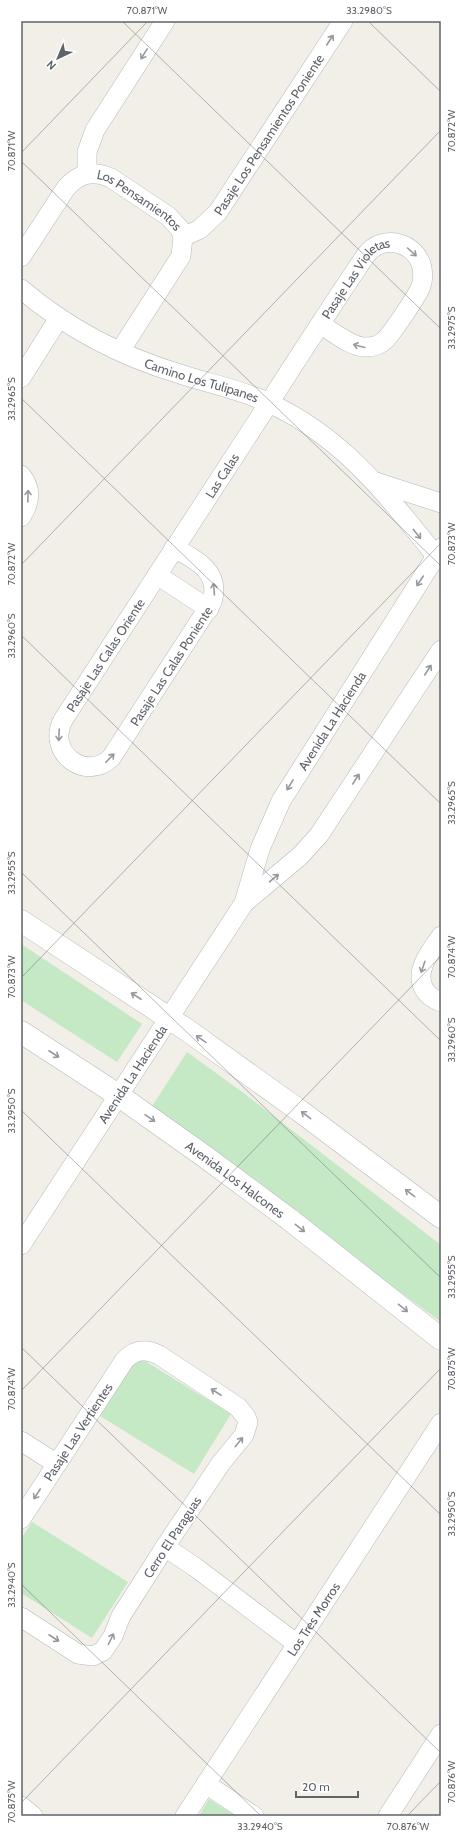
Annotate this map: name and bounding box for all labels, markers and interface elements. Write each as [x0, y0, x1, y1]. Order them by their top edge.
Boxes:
text: 70.871°W [127, 4, 168, 17]
text: 33.2980°S [346, 4, 392, 17]
one-way arrow [327, 34, 335, 46]
north arrow [38, 38, 78, 78]
one-way arrow [140, 48, 148, 59]
street label: Pasaje Los Pensamientos Poniente [210, 51, 327, 218]
text: N [43, 57, 59, 73]
text: 70.872°W [445, 109, 458, 152]
text: 70.871°W [5, 130, 18, 171]
street label: Los Pensamientos [96, 166, 186, 234]
street label: Pasaje Las Violetas [318, 234, 391, 322]
one-way arrow [407, 248, 417, 257]
text: 33.2975°S [445, 306, 458, 350]
one-way arrow [353, 341, 366, 349]
street label: Camino Los Tulipanes [142, 355, 262, 406]
text: 33.2965°S [5, 377, 18, 421]
street label: Las Calas [201, 450, 243, 501]
one-way arrow [25, 489, 32, 502]
text: 70.873°W [445, 522, 458, 565]
one-way arrow [413, 528, 422, 539]
text: 70.872°W [5, 542, 18, 585]
one-way arrow [416, 575, 424, 586]
one-way arrow [210, 583, 217, 596]
street label: Pasaje Las Calas Oriente [63, 595, 148, 715]
street label: Pasaje Las Calas Poniente [126, 603, 217, 729]
text: 33.2960°S [5, 613, 18, 659]
one-way arrow [424, 665, 432, 676]
street label: Avenida La Hacienda [295, 668, 369, 773]
one-way arrow [55, 728, 63, 741]
one-way arrow [105, 753, 115, 763]
one-way arrow [353, 773, 361, 785]
one-way arrow [286, 779, 294, 790]
text: 33.2965°S [445, 781, 458, 825]
text: 33.2955°S [5, 851, 18, 895]
one-way arrow [269, 873, 279, 882]
text: 70.874°W [445, 935, 458, 978]
text: 70.873°W [5, 955, 18, 998]
one-way arrow [419, 960, 426, 973]
one-way arrow [131, 992, 142, 1000]
text: 33.2960°S [445, 1017, 458, 1063]
street label: Avenida La Hacienda [95, 1021, 171, 1126]
one-way arrow [195, 1035, 206, 1043]
one-way arrow [48, 1050, 59, 1058]
text: 33.2950°S [5, 1088, 18, 1133]
one-way arrow [301, 1111, 312, 1120]
one-way arrow [144, 1114, 155, 1122]
street label: Avenida Los Halcones [182, 1137, 288, 1222]
one-way arrow [405, 1189, 416, 1197]
one-way arrow [295, 1224, 306, 1232]
text: 33.2955°S [445, 1255, 458, 1299]
one-way arrow [397, 1303, 408, 1312]
text: 70.875°W [445, 1347, 458, 1390]
text: 70.874°W [5, 1367, 18, 1410]
street label: Pasaje Las Vertientes [40, 1379, 116, 1484]
one-way arrow [211, 1388, 222, 1396]
one-way arrow [235, 1436, 243, 1447]
one-way arrow [33, 1488, 41, 1499]
text: 33.2950°S [445, 1491, 458, 1536]
street label: Cerro El Paraguas [140, 1493, 205, 1581]
text: 33.2940°S [5, 1562, 18, 1608]
street label: Los Tres Morros [283, 1579, 343, 1659]
one-way arrow [48, 1634, 59, 1642]
one-way arrow [108, 1634, 115, 1646]
text: 70.876°W [445, 1760, 458, 1803]
scale bar [296, 1773, 358, 1799]
text: 20 m [302, 1779, 330, 1794]
text: 70.875°W [5, 1780, 18, 1823]
text: 33.2940°S [237, 1820, 283, 1833]
text: 70.876°W [387, 1820, 430, 1833]

